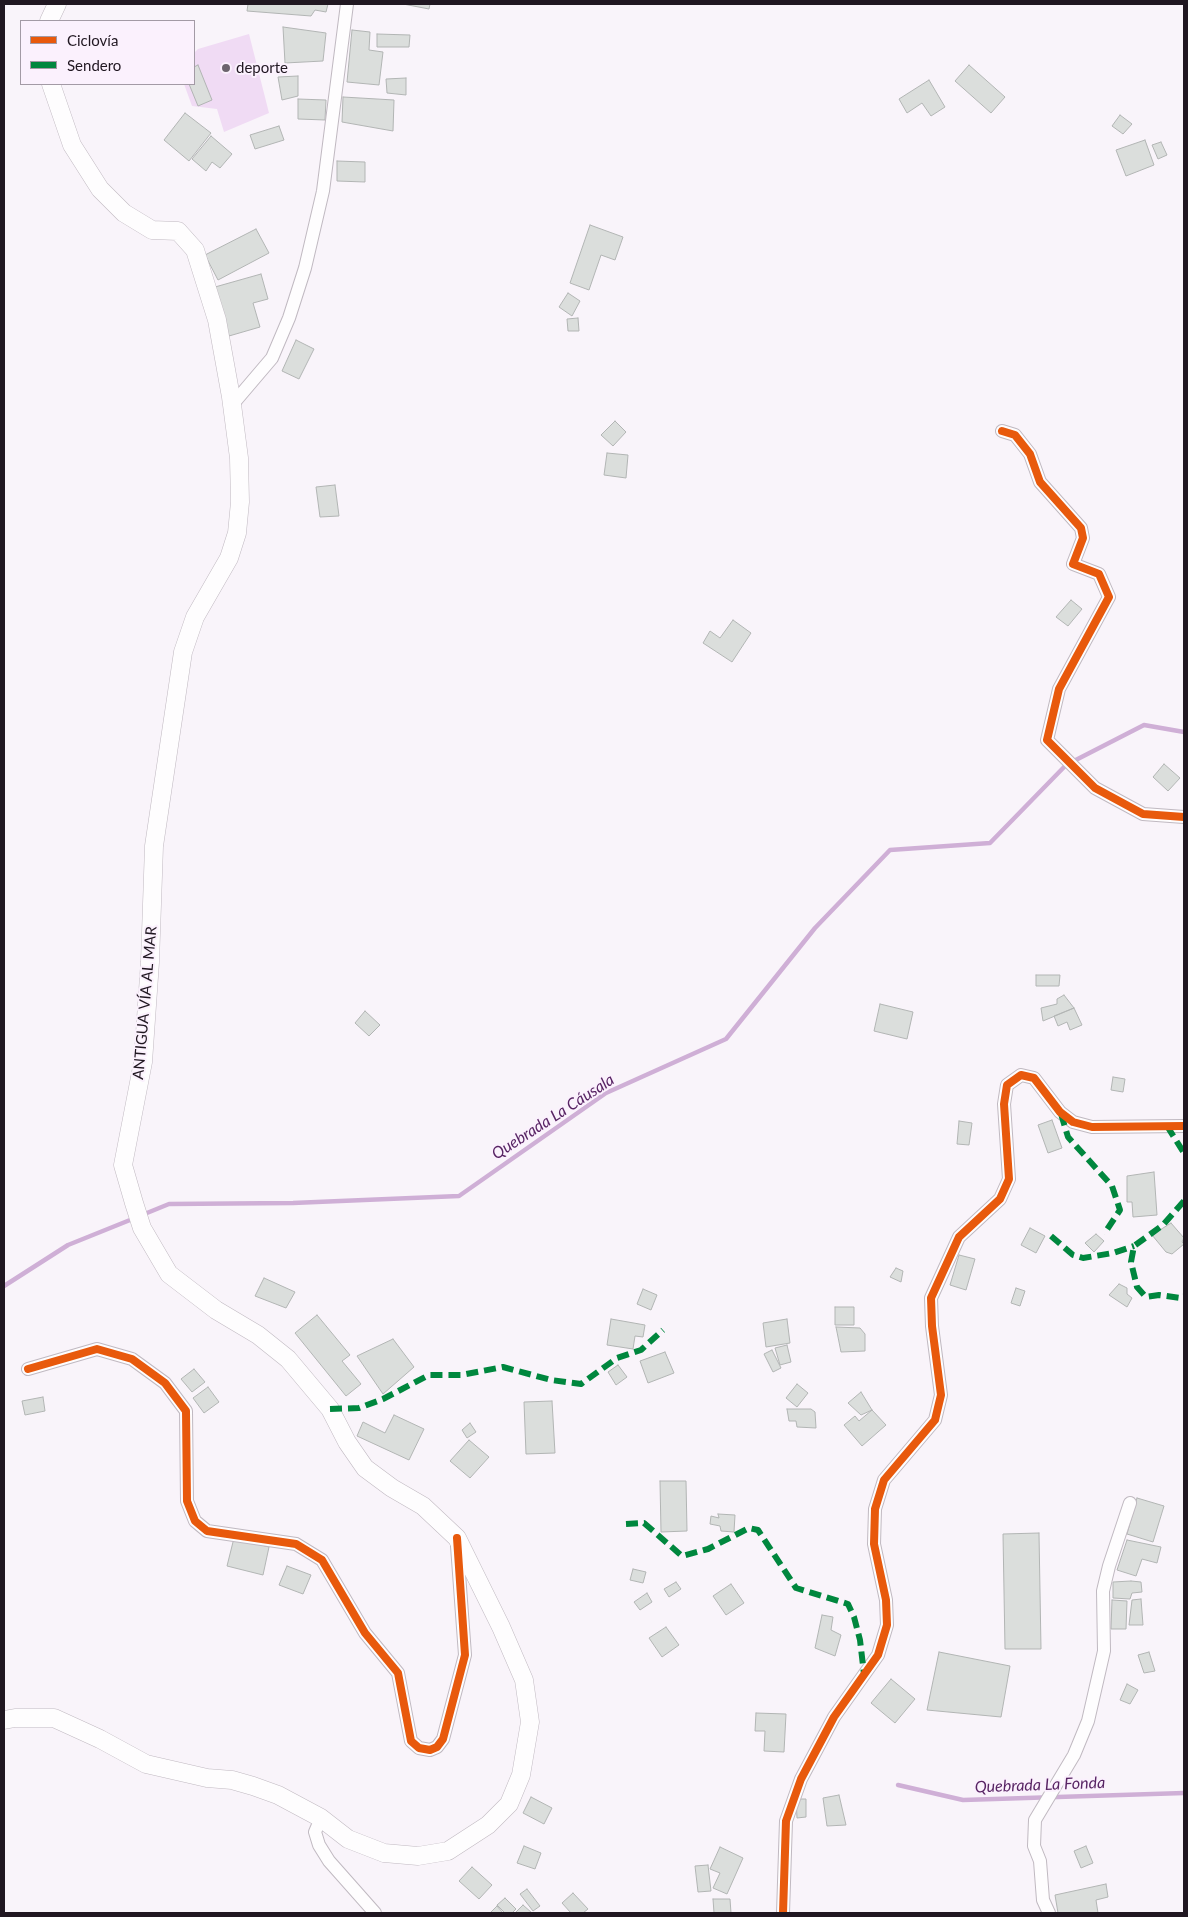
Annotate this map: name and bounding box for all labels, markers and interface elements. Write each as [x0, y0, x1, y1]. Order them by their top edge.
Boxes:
legend [20, 20, 195, 85]
text: Ciclovía [67, 31, 118, 49]
text: Sendero [67, 56, 121, 74]
place label: deporte [236, 59, 288, 77]
marker: deporte [220, 62, 232, 74]
street label: ANTIGUA VÍA AL MAR [129, 926, 161, 1080]
water label: Quebrada La Cáusala [488, 1070, 618, 1164]
water label: Quebrada La Fonda [974, 1773, 1106, 1797]

